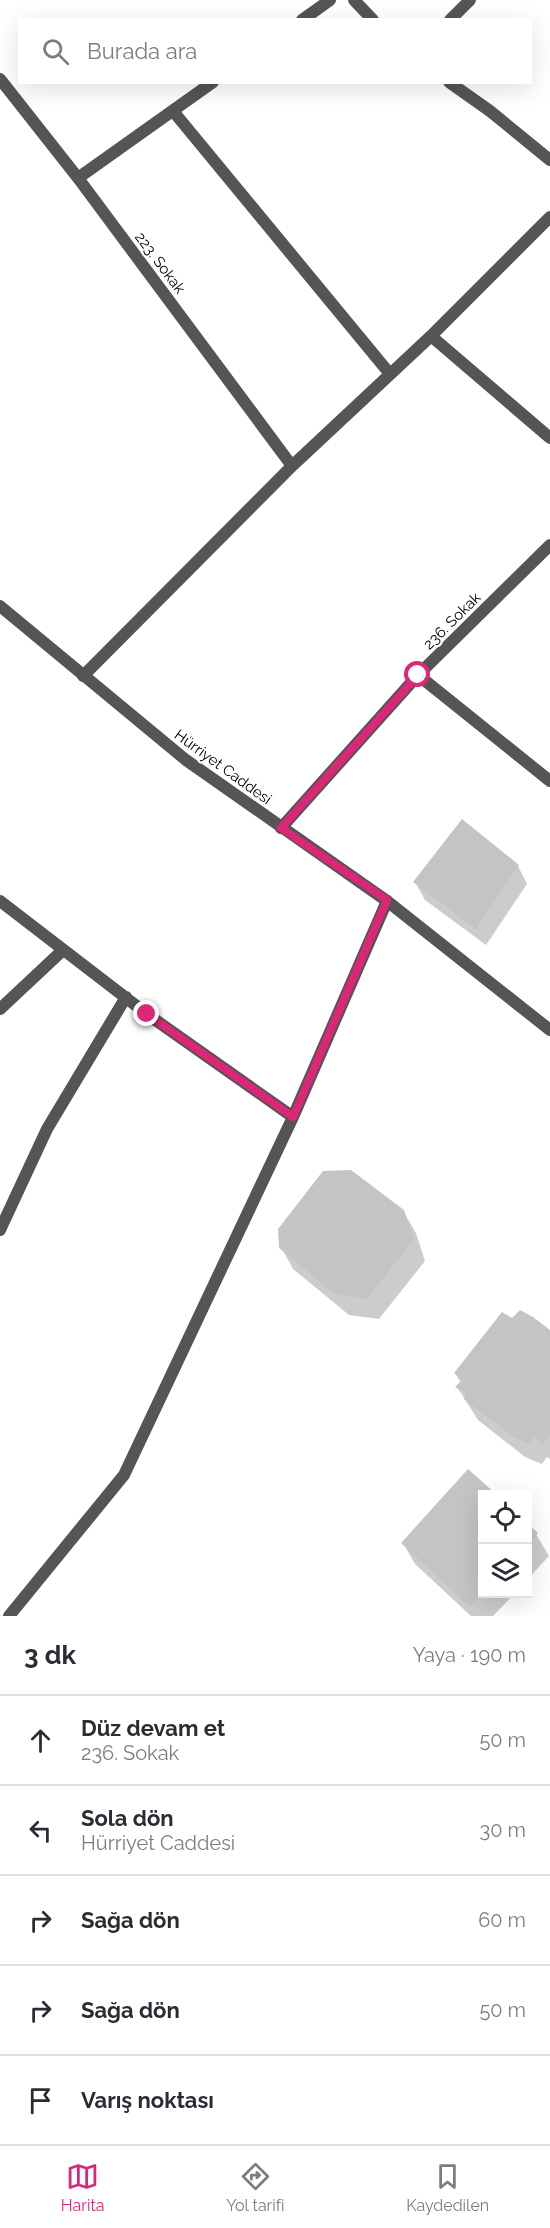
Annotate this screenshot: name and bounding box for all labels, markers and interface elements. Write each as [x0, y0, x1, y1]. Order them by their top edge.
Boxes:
search box [18, 18, 532, 84]
icon: search [39, 35, 72, 68]
text: Burada ara [87, 38, 197, 64]
street label: 223. Sokak [131, 229, 189, 297]
street label: 236. Sokak [420, 589, 484, 653]
route start [404, 661, 430, 687]
street label: Hürriyet Caddesi [171, 726, 275, 808]
route end [133, 1000, 159, 1026]
map controls [478, 1490, 532, 1598]
button: locate [478, 1490, 532, 1544]
button: layers [478, 1544, 532, 1598]
text: 3 dk [24, 1640, 76, 1670]
text: Yaya · 190 m [413, 1643, 526, 1667]
text: Düz devam et [81, 1715, 225, 1741]
icon: ahead [24, 1724, 57, 1757]
text: 50 m [479, 1728, 526, 1752]
text: 236. Sokak [81, 1741, 179, 1765]
text: Sola dön [81, 1805, 174, 1831]
icon: left [24, 1814, 57, 1847]
text: 30 m [480, 1818, 526, 1842]
text: Hürriyet Caddesi [81, 1831, 235, 1855]
icon: right [24, 1904, 57, 1937]
text: Sağa dön [81, 1907, 180, 1933]
text: 60 m [478, 1908, 526, 1932]
icon: right [24, 1994, 57, 2027]
text: Sağa dön [81, 1997, 180, 2023]
text: 50 m [479, 1998, 526, 2022]
icon: arrive [24, 2084, 57, 2117]
text: Varış noktası [81, 2087, 214, 2113]
tab: Harita [61, 2160, 104, 2215]
tab: Yol tarifi [226, 2160, 285, 2215]
tab: Kaydedilen [406, 2160, 489, 2215]

